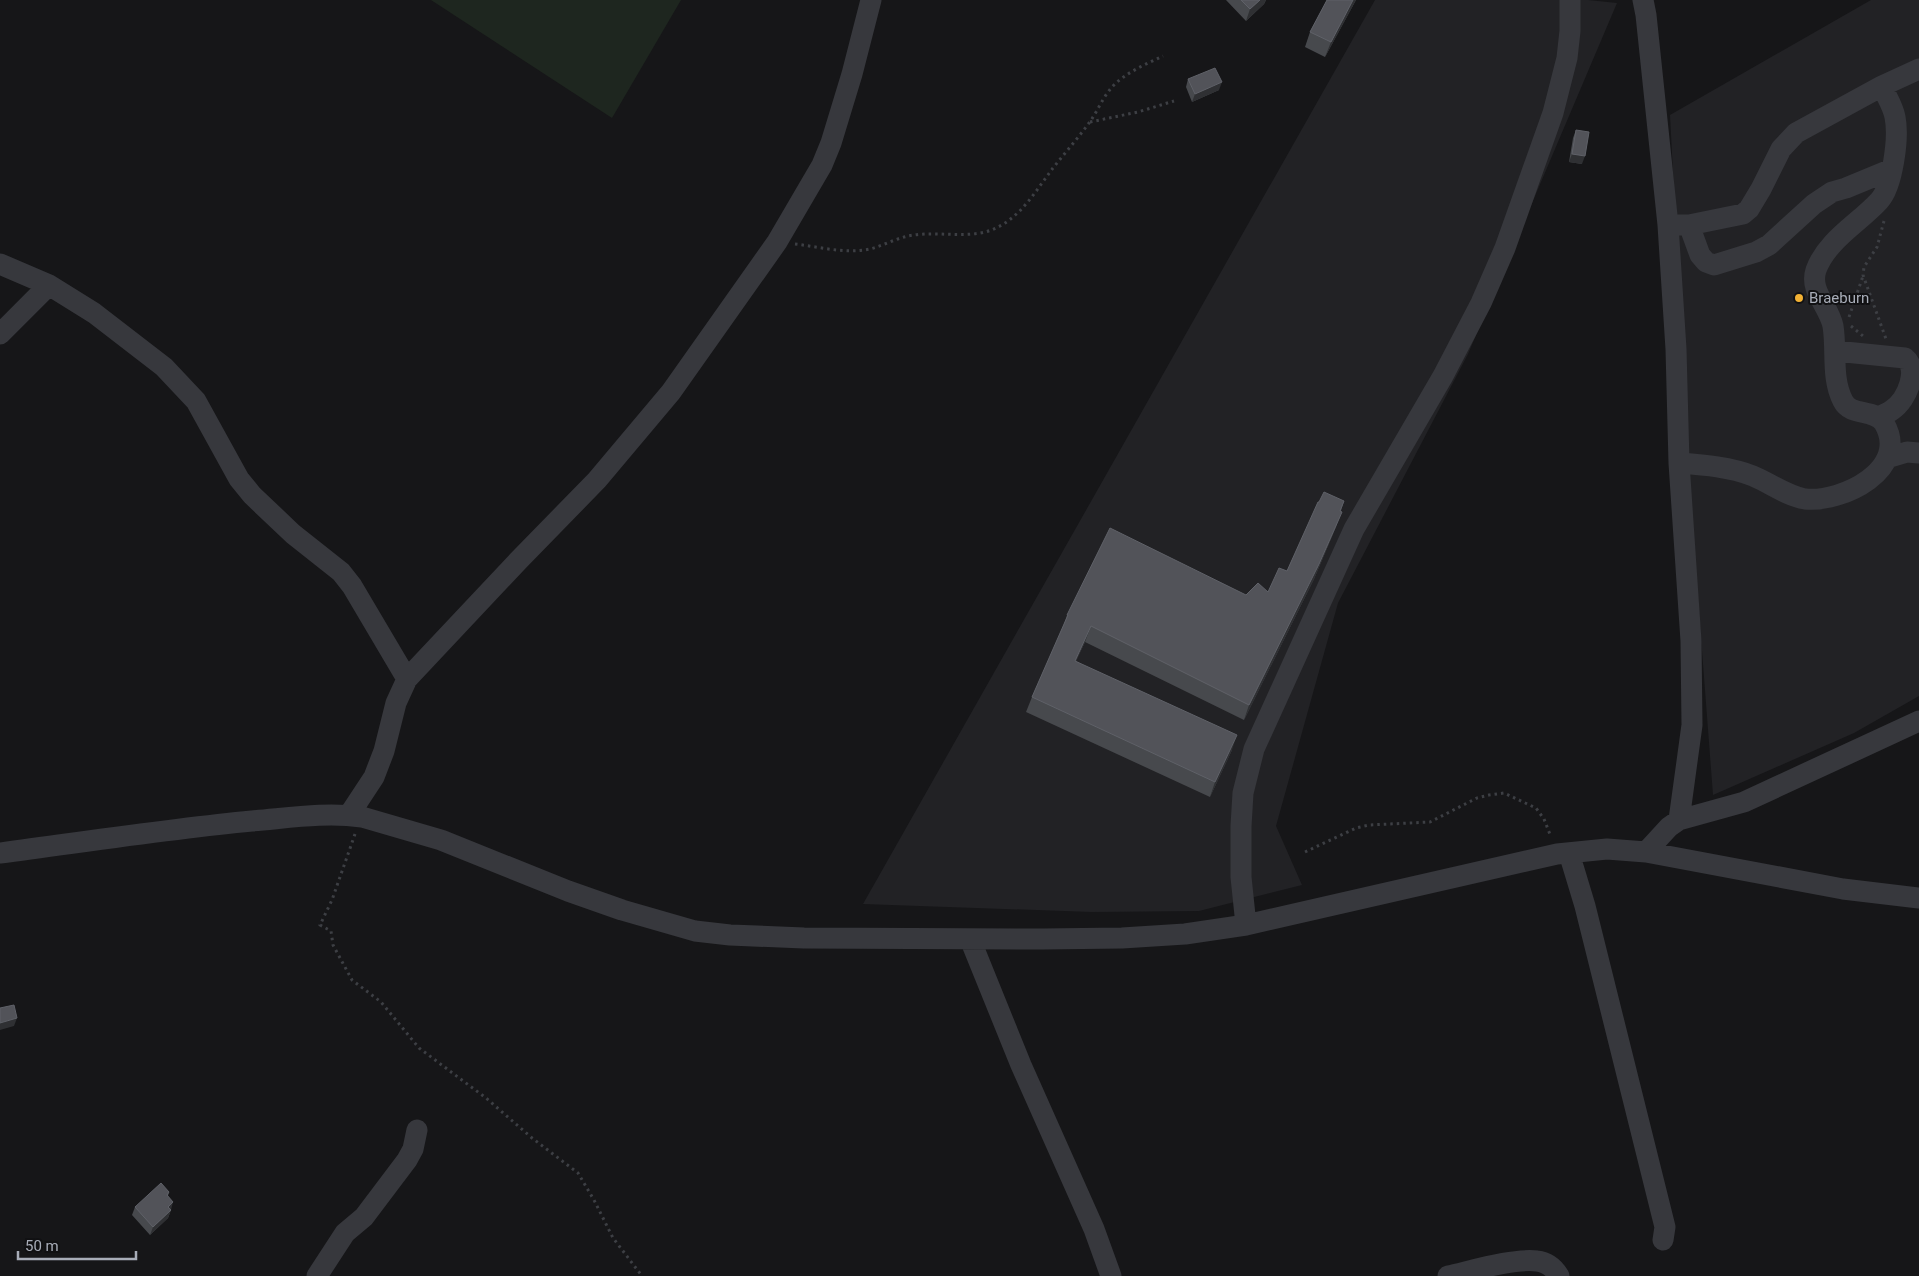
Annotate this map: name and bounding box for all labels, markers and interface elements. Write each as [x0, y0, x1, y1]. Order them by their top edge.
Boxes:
place label: Braeburn [1809, 289, 1869, 307]
marker: Braeburn [1793, 292, 1805, 304]
scale bar [18, 1228, 135, 1260]
text: 50 m [25, 1237, 59, 1255]

